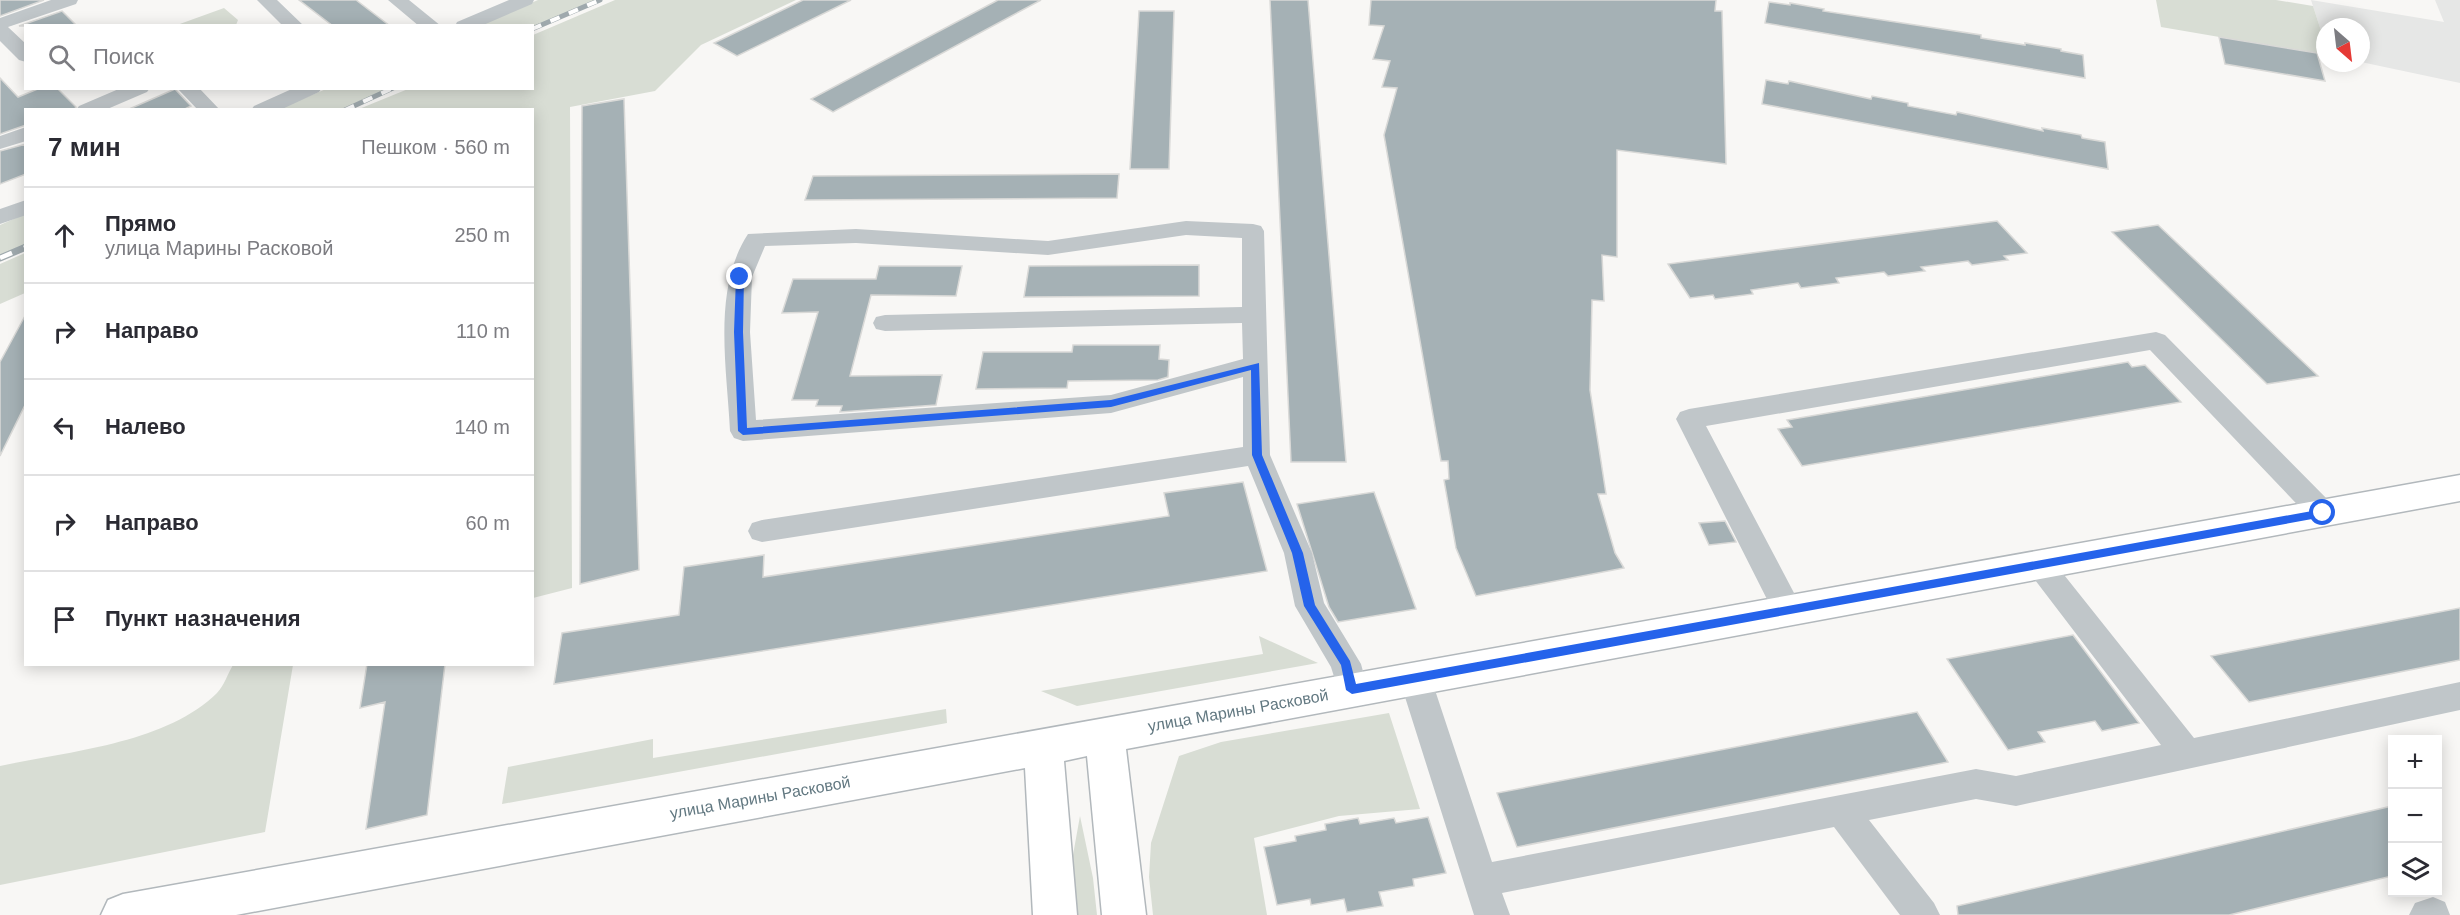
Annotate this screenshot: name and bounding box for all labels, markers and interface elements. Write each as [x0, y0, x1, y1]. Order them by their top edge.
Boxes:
north arrow [2316, 18, 2370, 72]
search box [24, 24, 534, 90]
icon: search [45, 41, 78, 74]
text: Поиск [93, 44, 154, 69]
text: 7 мин [48, 132, 121, 162]
text: Пешком · 560 m [361, 136, 510, 158]
text: Прямо [105, 211, 176, 236]
icon: ahead [48, 219, 81, 252]
text: 250 m [454, 224, 510, 246]
text: улица Марины Расковой [105, 237, 333, 259]
route end [726, 263, 752, 289]
icon: right [48, 315, 81, 348]
text: Направо [105, 318, 199, 343]
text: 110 m [456, 320, 510, 342]
icon: left [48, 411, 81, 444]
text: Налево [105, 414, 186, 439]
text: 140 m [454, 416, 510, 438]
route start [2309, 499, 2335, 525]
icon: right [48, 507, 81, 540]
text: Направо [105, 510, 199, 535]
text: 60 m [466, 512, 510, 534]
icon: arrive [48, 603, 81, 636]
text: Пункт назначения [105, 606, 301, 631]
street label: улица Марины Расковой [1147, 686, 1330, 735]
map controls [2388, 735, 2442, 897]
button: + [2388, 735, 2442, 789]
street label: улица Марины Расковой [669, 773, 852, 822]
button: − [2388, 789, 2442, 843]
button: layers [2388, 843, 2442, 897]

